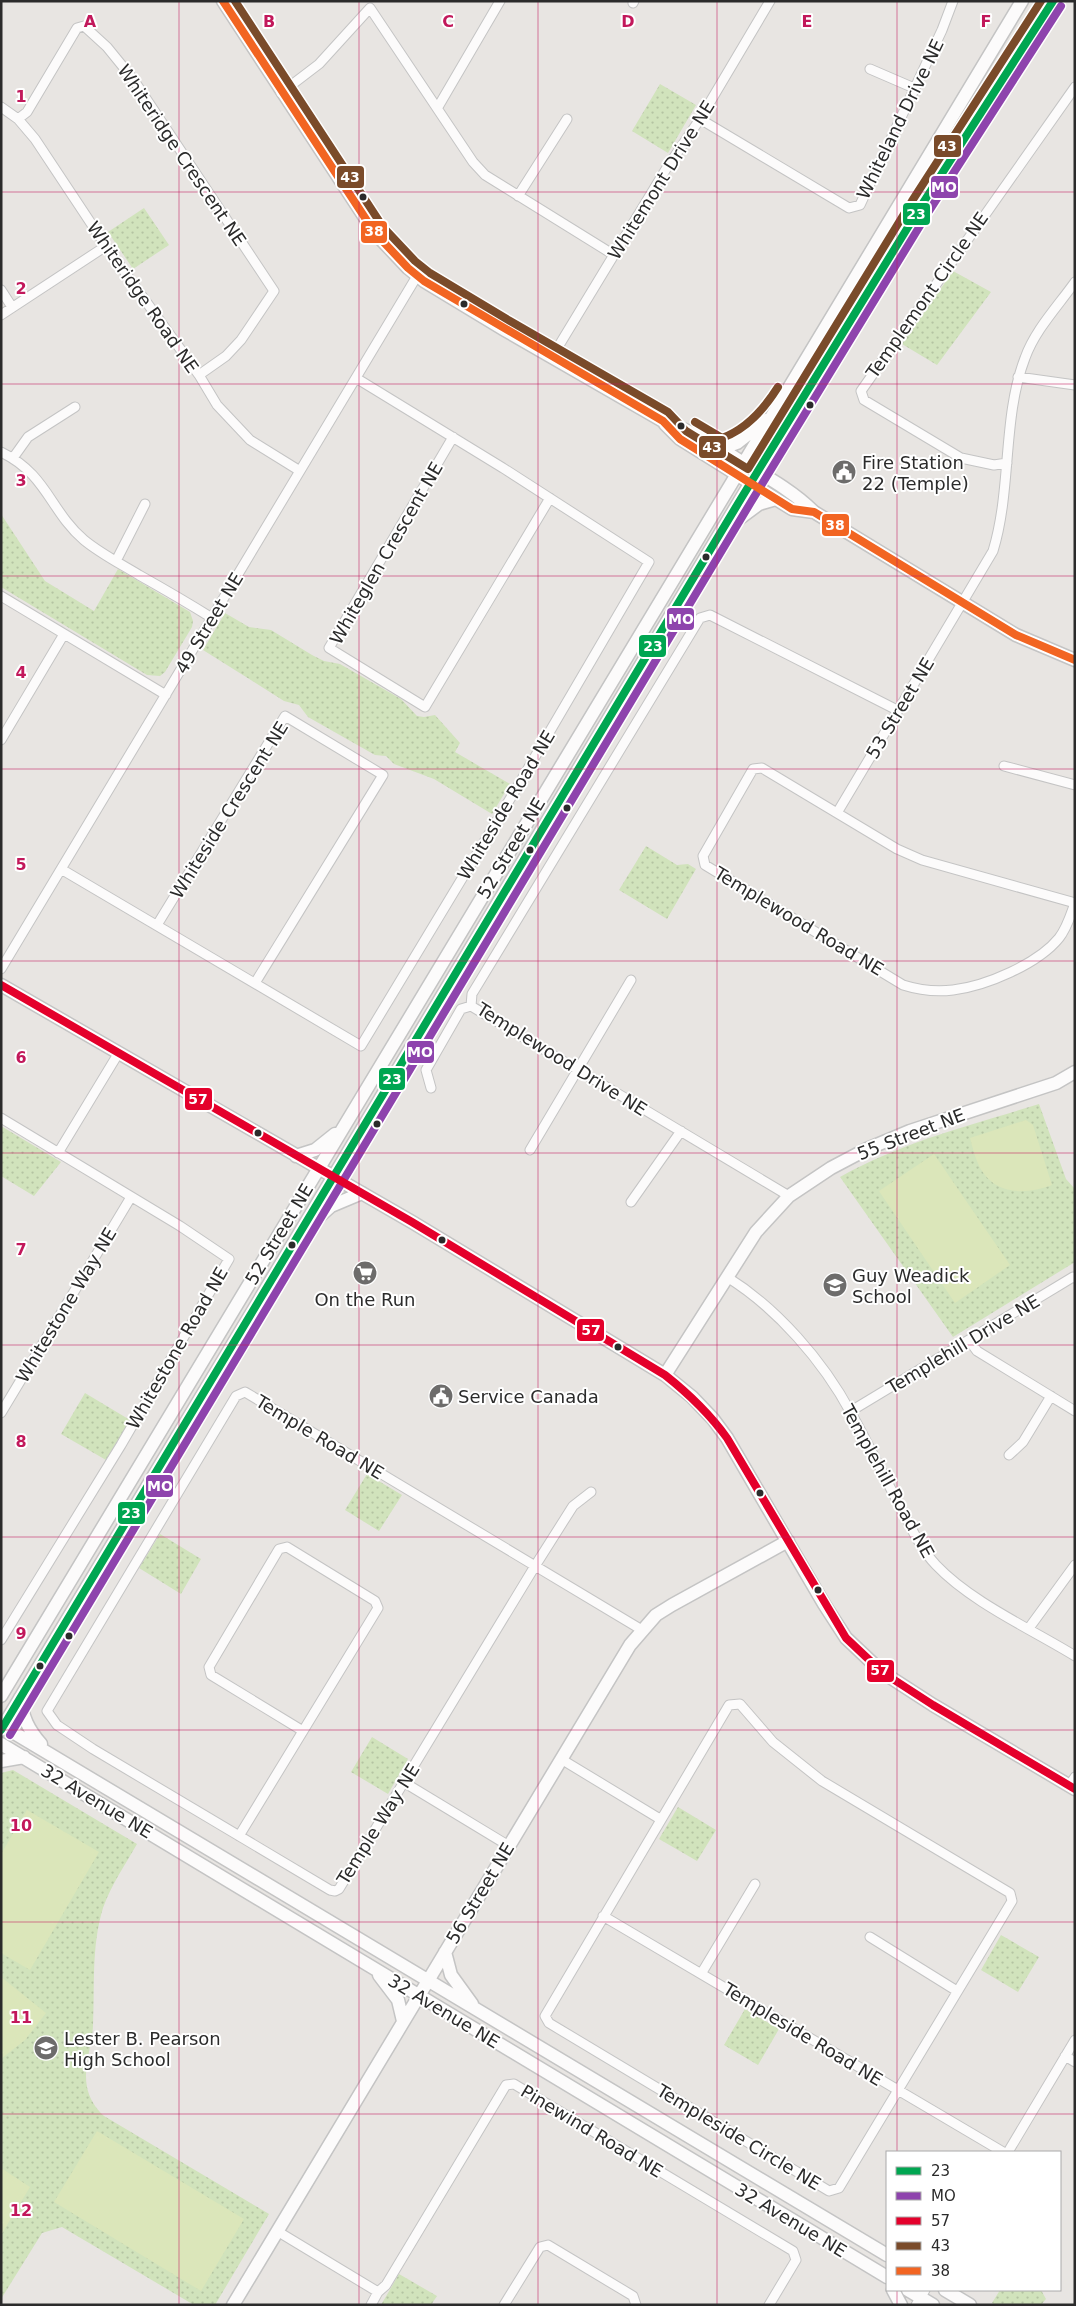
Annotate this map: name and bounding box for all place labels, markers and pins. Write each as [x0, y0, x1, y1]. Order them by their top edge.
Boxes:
unlabelled marker [358, 192, 368, 202]
unlabelled marker [459, 299, 469, 309]
unlabelled marker [805, 400, 815, 410]
unlabelled marker [676, 421, 686, 431]
place label: Fire Station 22 (Temple) [862, 452, 969, 494]
public building icon: Fire Station 22 (Temple) [831, 459, 857, 485]
unlabelled marker [701, 552, 711, 562]
unlabelled marker [562, 803, 572, 813]
unlabelled marker [525, 845, 535, 855]
unlabelled marker [372, 1119, 382, 1129]
unlabelled marker [253, 1128, 263, 1138]
unlabelled marker [437, 1235, 447, 1245]
unlabelled marker [287, 1240, 297, 1250]
supermarket icon: On the Run [352, 1260, 378, 1286]
place label: Guy Weadick School [852, 1265, 970, 1307]
school or university icon: Guy Weadick School [822, 1272, 848, 1298]
place label: On the Run [314, 1289, 416, 1310]
unlabelled marker [613, 1342, 623, 1352]
public building icon: Service Canada [428, 1383, 454, 1409]
place label: Service Canada [458, 1386, 599, 1407]
unlabelled marker [755, 1488, 765, 1498]
unlabelled marker [813, 1585, 823, 1595]
unlabelled marker [64, 1631, 74, 1641]
unlabelled marker [35, 1661, 45, 1671]
place label: Lester B. Pearson High School [64, 2028, 221, 2070]
school or university icon: Lester B. Pearson High School [33, 2035, 59, 2061]

